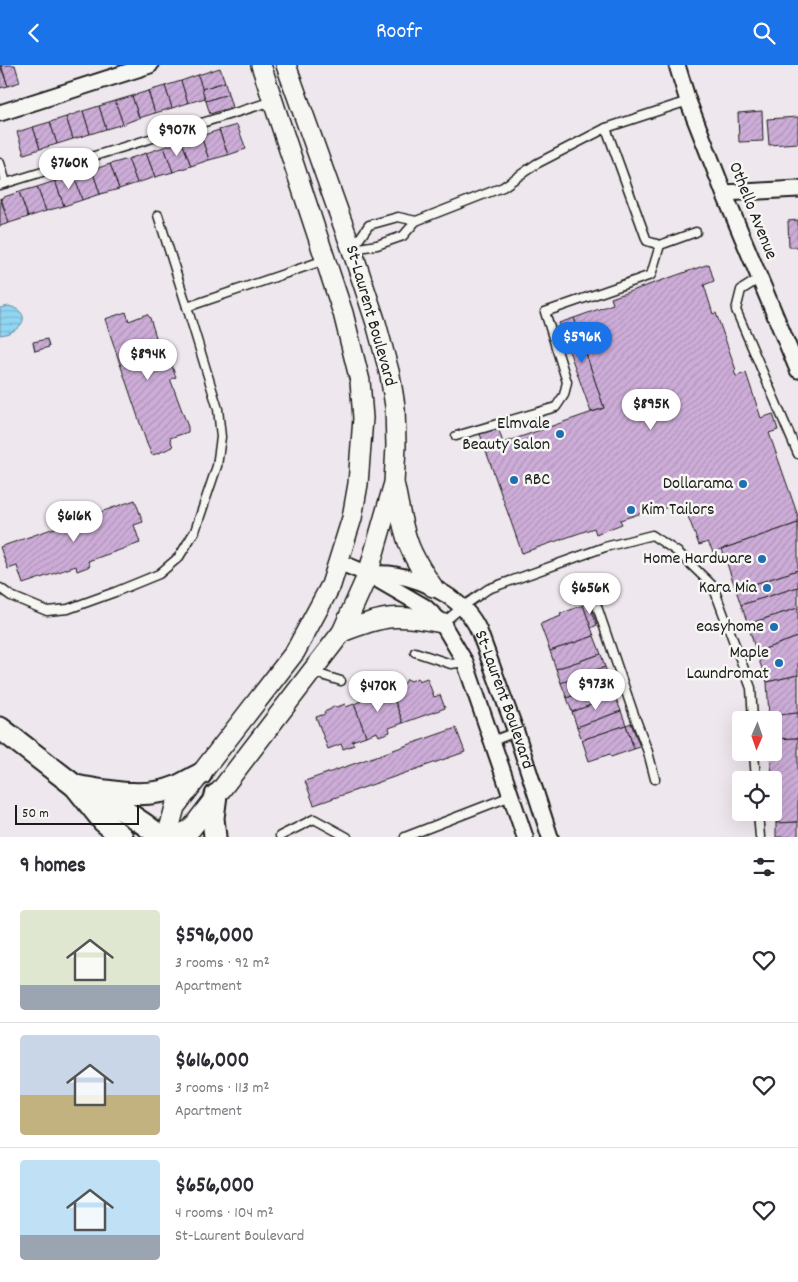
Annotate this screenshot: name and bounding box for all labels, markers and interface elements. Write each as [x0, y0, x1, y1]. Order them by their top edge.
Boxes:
text: Roofr [376, 17, 422, 48]
icon: back [20, 19, 48, 47]
icon: search [750, 19, 778, 47]
pin: $907K [142, 114, 212, 157]
text: $907K [158, 119, 196, 142]
pin: $760K [34, 147, 104, 190]
text: $760K [50, 152, 88, 175]
street label: Othello Avenue [721, 159, 783, 264]
street label: St-Laurent Boulevard [338, 243, 402, 389]
pin: $596K [547, 321, 617, 364]
text: $596K [563, 326, 601, 349]
pin: $894K [113, 339, 183, 381]
text: $894K [130, 343, 166, 366]
pin: $895K [616, 389, 686, 431]
text: $895K [633, 393, 669, 416]
place label: Elmvale Beauty Salon [462, 412, 550, 458]
marker: Elmvale Beauty Salon [554, 428, 566, 440]
place label: RBC [524, 468, 550, 493]
place label: Dollarama [663, 472, 734, 497]
marker: RBC [508, 474, 520, 486]
marker: Dollarama [737, 478, 749, 490]
place label: Kim Tailors [641, 498, 715, 523]
pin: $616K [39, 501, 109, 543]
marker: Kim Tailors [625, 504, 637, 516]
text: $616K [57, 505, 91, 528]
place label: Home Hardware [643, 547, 752, 572]
marker: Home Hardware [756, 553, 768, 565]
pin: $656K [555, 573, 625, 615]
place label: Kara Mia [699, 576, 758, 601]
text: $656K [571, 577, 609, 600]
marker: Kara Mia [761, 582, 773, 594]
place label: easyhome [696, 615, 764, 640]
marker: easyhome [768, 621, 780, 633]
street label: St-Laurent Boulevard [467, 627, 540, 772]
place label: Maple Laundromat [687, 641, 769, 687]
marker: Maple Laundromat [773, 657, 785, 669]
pin: $973K [561, 669, 631, 711]
pin: $470K [343, 671, 413, 713]
text: $973K [578, 673, 614, 696]
text: $470K [360, 675, 397, 698]
north arrow [732, 711, 782, 761]
map controls [732, 711, 782, 821]
button: locate [732, 771, 782, 821]
scale bar [15, 802, 139, 825]
text: 50 m [22, 804, 49, 824]
text: 9 homes [20, 852, 86, 882]
icon: filters [750, 853, 778, 881]
text: $596,000 [175, 922, 254, 952]
icon: home [60, 930, 120, 990]
icon: heart [750, 946, 778, 974]
text: 3 rooms · 92 m² [175, 952, 269, 975]
text: Apartment [175, 975, 242, 998]
text: $616,000 [175, 1047, 249, 1077]
icon: home [60, 1055, 120, 1115]
icon: heart [750, 1071, 778, 1099]
text: 3 rooms · 113 m² [175, 1077, 269, 1100]
text: Apartment [175, 1100, 242, 1123]
text: $656,000 [175, 1172, 254, 1202]
icon: home [60, 1180, 120, 1240]
icon: heart [750, 1196, 778, 1224]
text: 4 rooms · 104 m² [175, 1202, 274, 1225]
text: St-Laurent Boulevard [175, 1225, 304, 1248]

